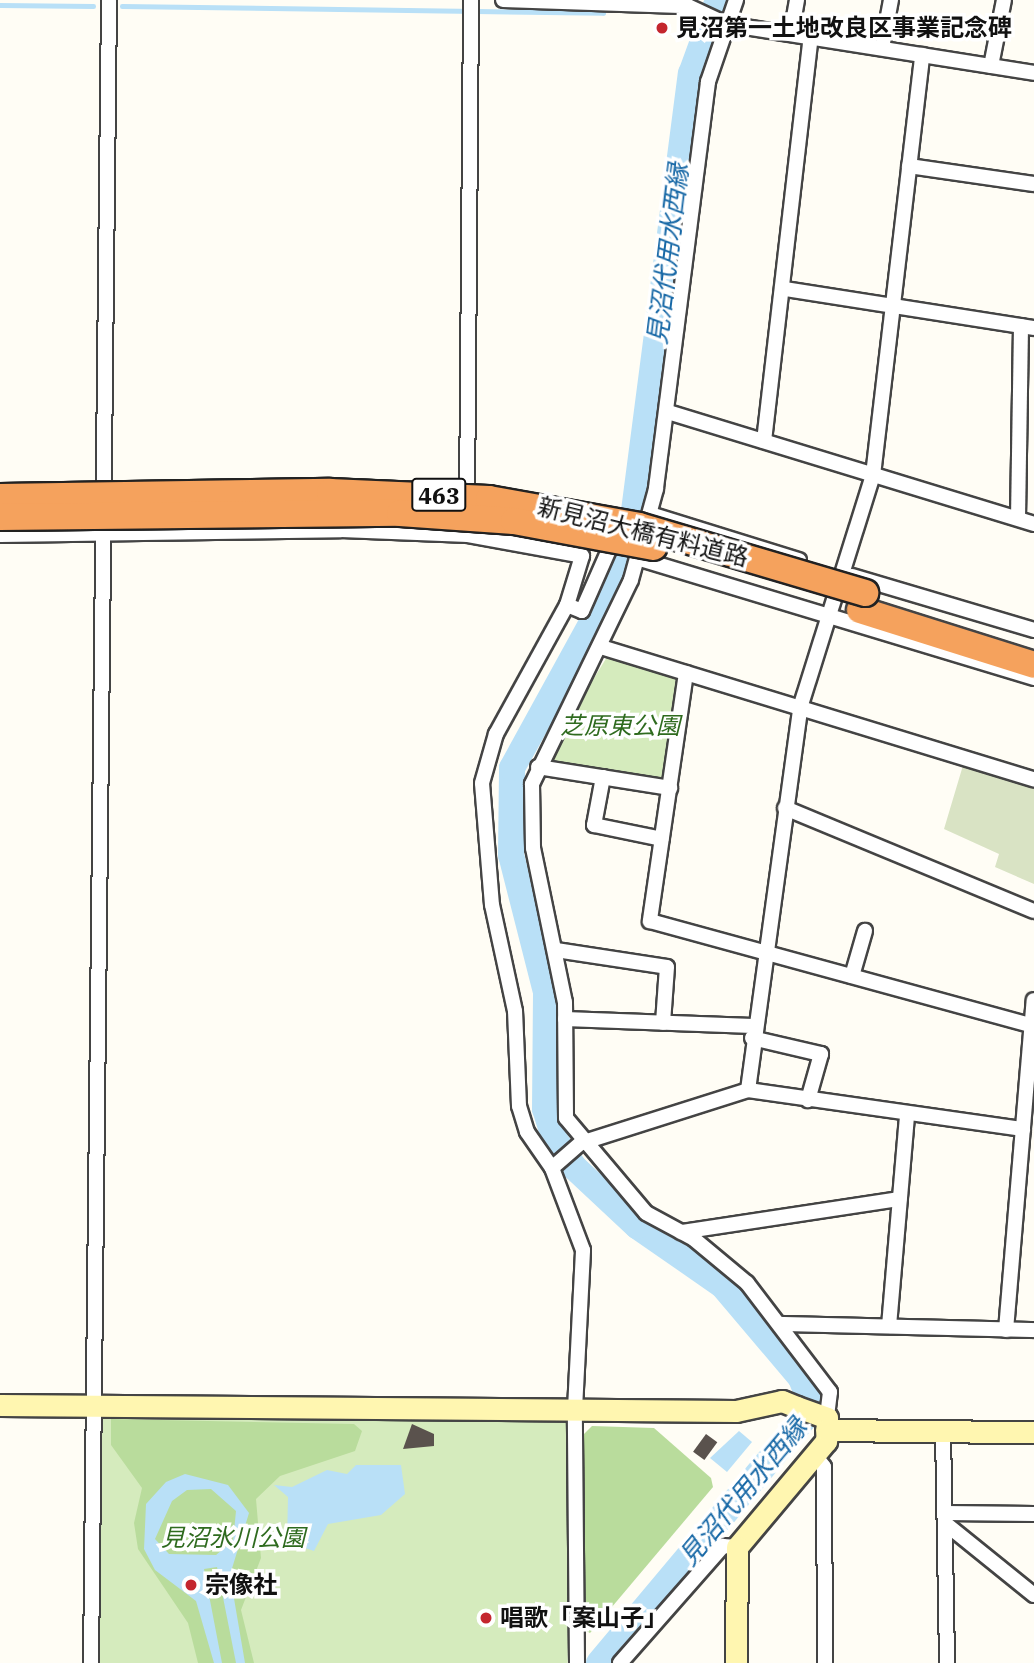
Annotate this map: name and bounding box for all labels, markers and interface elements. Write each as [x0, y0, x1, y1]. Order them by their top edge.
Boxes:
place label: 見沼第一土地改良区事業記念碑 [676, 14, 1012, 42]
marker: 見沼第一土地改良区事業記念碑 [654, 20, 670, 36]
water label: 見沼代用水西縁 [641, 162, 695, 346]
road number: 463 [411, 475, 467, 514]
street label: 新見沼大橋有料道路 [535, 492, 751, 572]
park label: 芝原東公園 [560, 712, 680, 740]
water label: 見沼代用水西縁 [673, 1412, 813, 1572]
park label: 見沼氷川公園 [161, 1524, 305, 1552]
place label: 宗像社 [205, 1571, 277, 1599]
marker: 宗像社 [183, 1577, 199, 1593]
place label: 唱歌「案山子」 [500, 1604, 668, 1632]
marker: 唱歌「案山子」 [478, 1610, 494, 1626]

